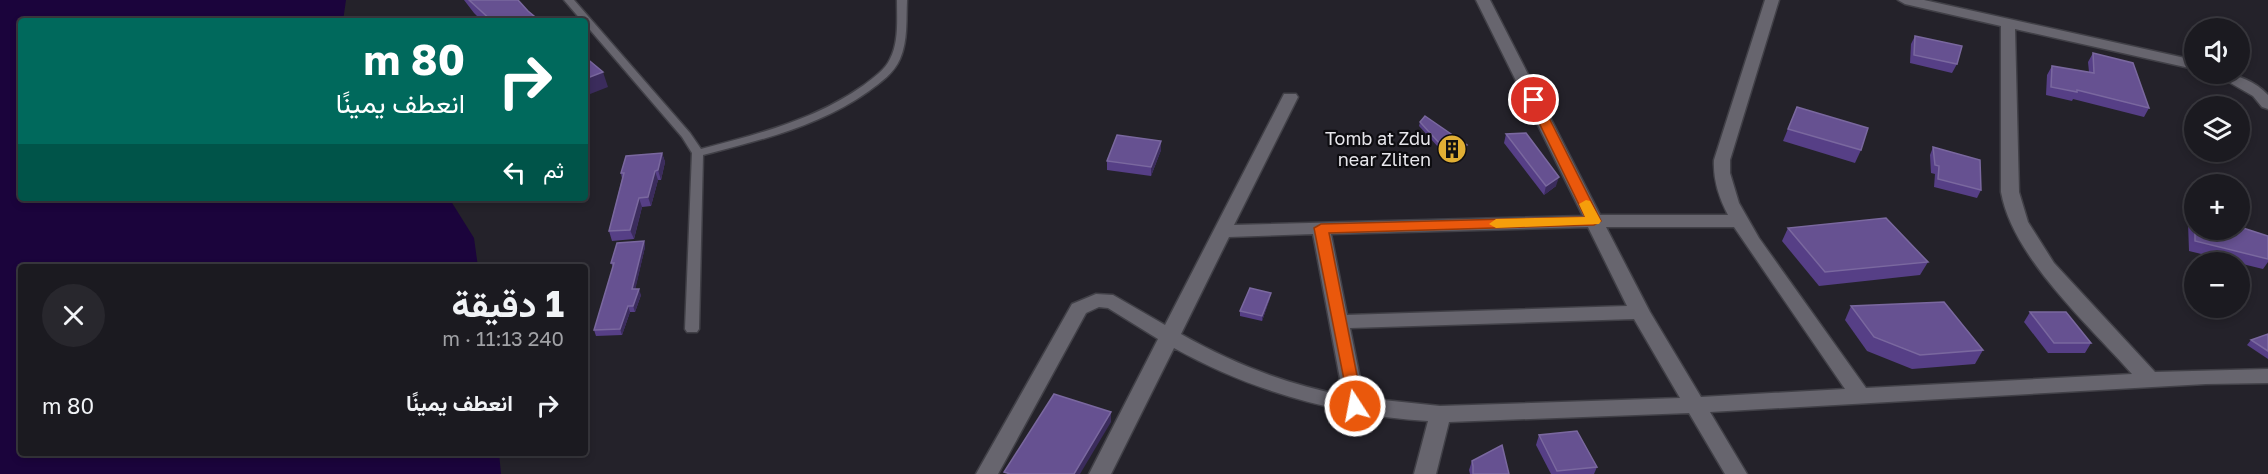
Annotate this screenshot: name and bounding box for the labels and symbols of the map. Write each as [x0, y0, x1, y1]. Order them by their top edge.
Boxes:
pin [1508, 74, 1559, 125]
place label: Tomb at Zdu near Zliten [1325, 127, 1431, 170]
building icon: Tomb at Zdu near Zliten [1436, 133, 1468, 165]
position arrow [1323, 374, 1387, 438]

